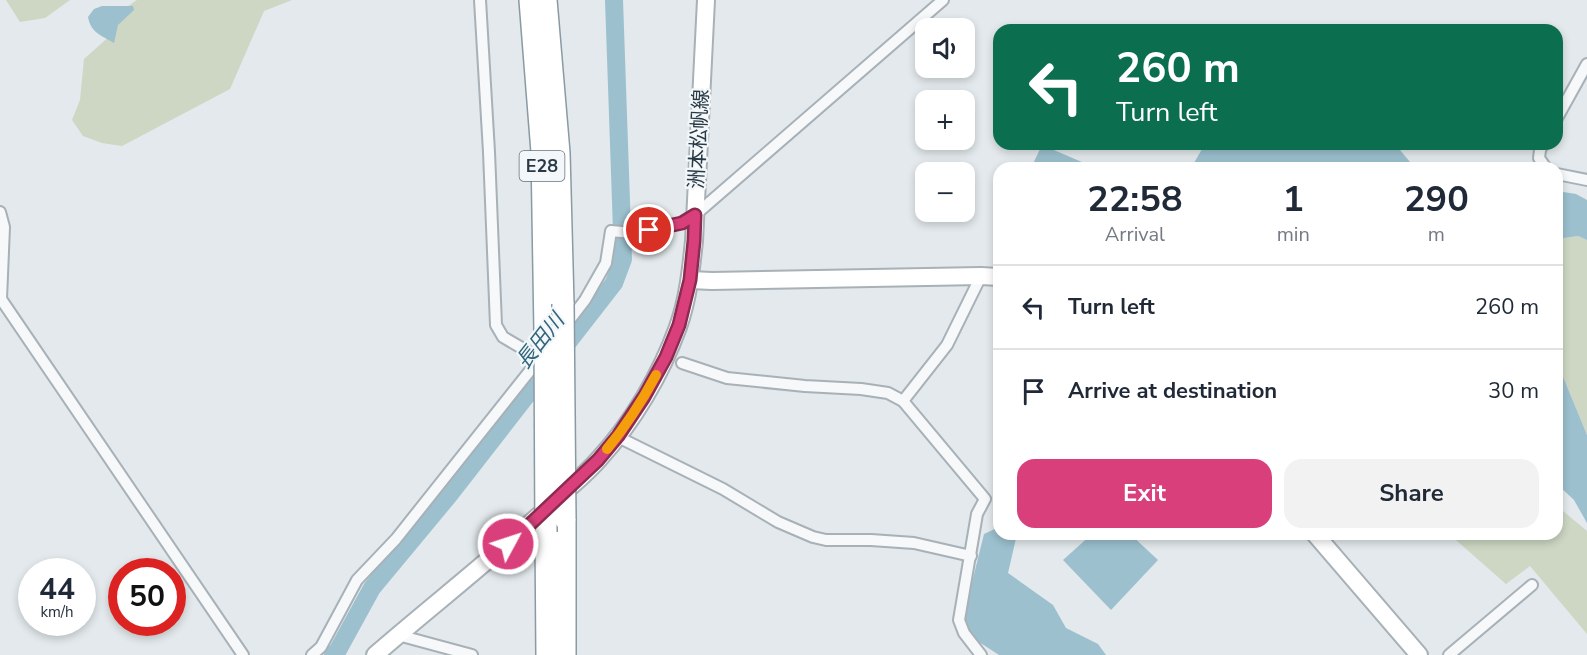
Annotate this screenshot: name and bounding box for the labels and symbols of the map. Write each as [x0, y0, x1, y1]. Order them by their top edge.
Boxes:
street label: 洲本松帆線 [683, 88, 715, 190]
road number: E28 [520, 151, 564, 181]
pin [623, 204, 674, 255]
water label: 長田川 [510, 306, 572, 374]
position arrow [476, 512, 540, 576]
speed limit sign: 50 [108, 558, 186, 636]

